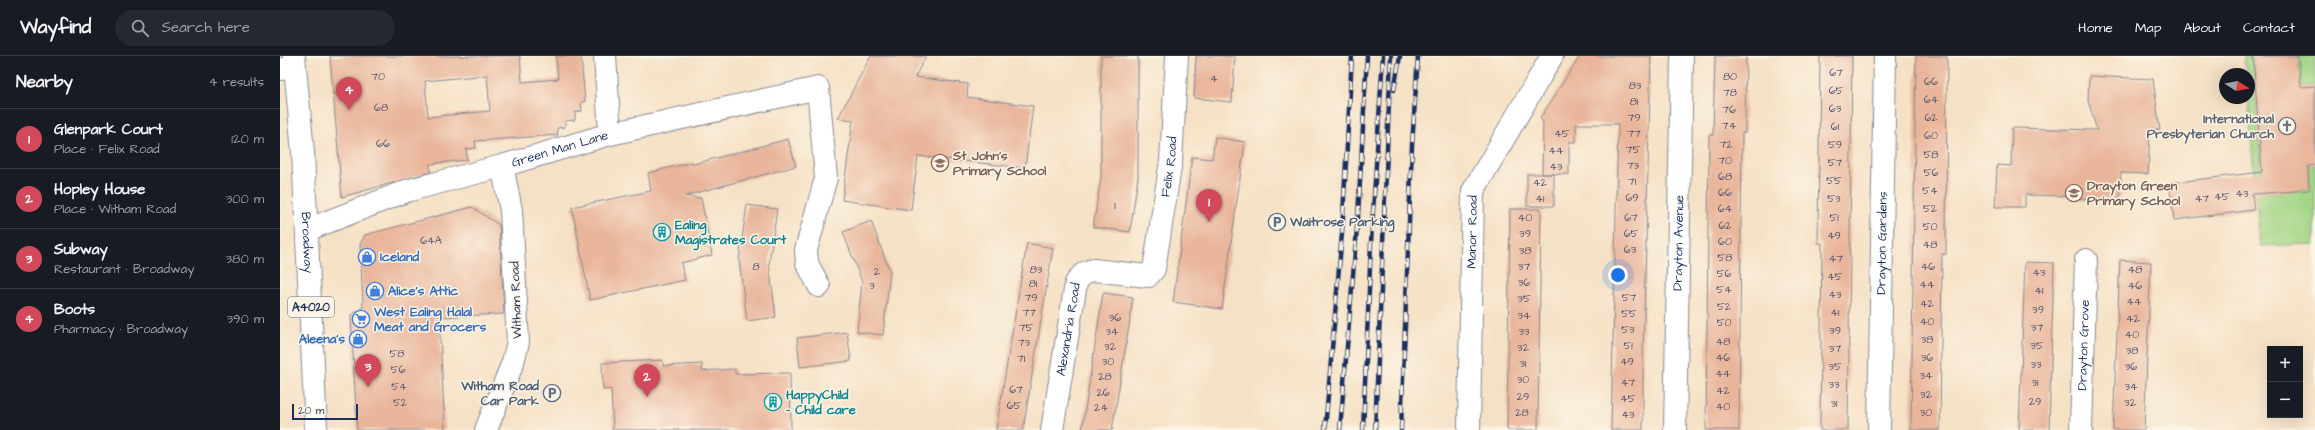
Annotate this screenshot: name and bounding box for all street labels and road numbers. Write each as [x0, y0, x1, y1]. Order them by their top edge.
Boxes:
street label: Green Man Lane [509, 126, 611, 172]
street label: Felix Road [1156, 136, 1181, 199]
street label: Drayton Gardens [1872, 191, 1892, 295]
street label: Manor Road [1463, 195, 1482, 269]
street label: Drayton Avenue [1669, 195, 1688, 291]
street label: Broadway [297, 211, 318, 274]
street label: Witham Road [506, 261, 526, 339]
street label: Alexandria Road [1052, 281, 1085, 377]
road number: A4020 [288, 297, 334, 317]
street label: Drayton Grove [2073, 299, 2094, 391]

